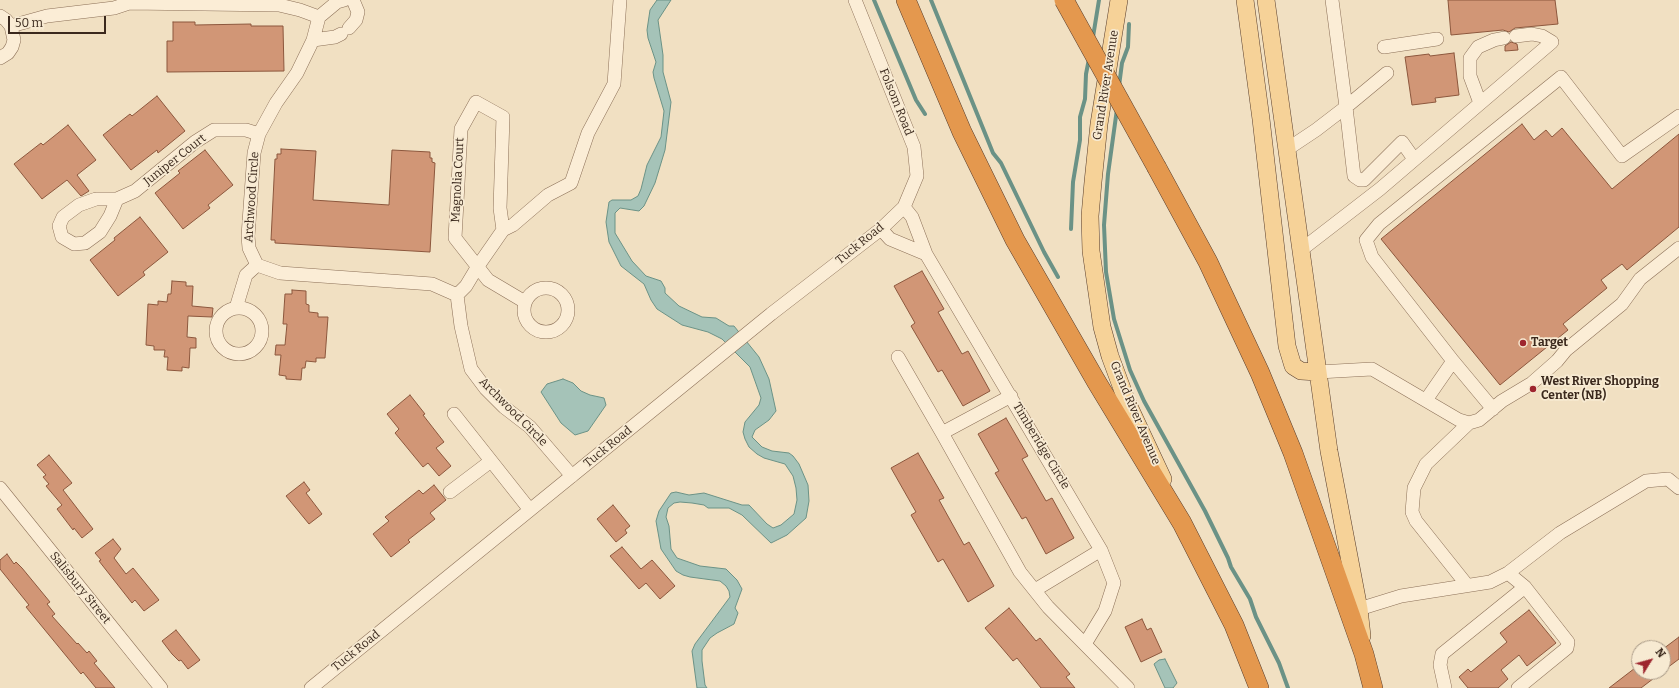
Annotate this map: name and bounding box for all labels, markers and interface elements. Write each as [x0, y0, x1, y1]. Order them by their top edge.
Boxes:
scale bar [10, 8, 108, 34]
text: 50 m [15, 16, 43, 30]
street label: Grand River Avenue [1090, 29, 1122, 141]
street label: Folsom Road [876, 66, 916, 138]
street label: Juniper Court [141, 131, 209, 189]
street label: Magnolia Court [449, 137, 467, 223]
street label: Archwood Circle [242, 151, 262, 243]
street label: Tuck Road [833, 220, 887, 268]
place label: Target [1531, 336, 1568, 350]
marker: Target [1518, 338, 1528, 348]
street label: Grand River Avenue [1107, 359, 1163, 467]
street label: Archwood Circle [476, 375, 550, 449]
place label: West River Shopping Center (NB) [1541, 375, 1659, 403]
marker: West River Shopping Center (NB) [1528, 384, 1538, 394]
street label: Timberidge Circle [1009, 400, 1073, 492]
street label: Tuck Road [581, 423, 635, 471]
street label: Salisbury Street [46, 549, 114, 627]
street label: Tuck Road [329, 627, 383, 675]
north arrow [1631, 640, 1671, 680]
text: N [1652, 646, 1668, 660]

